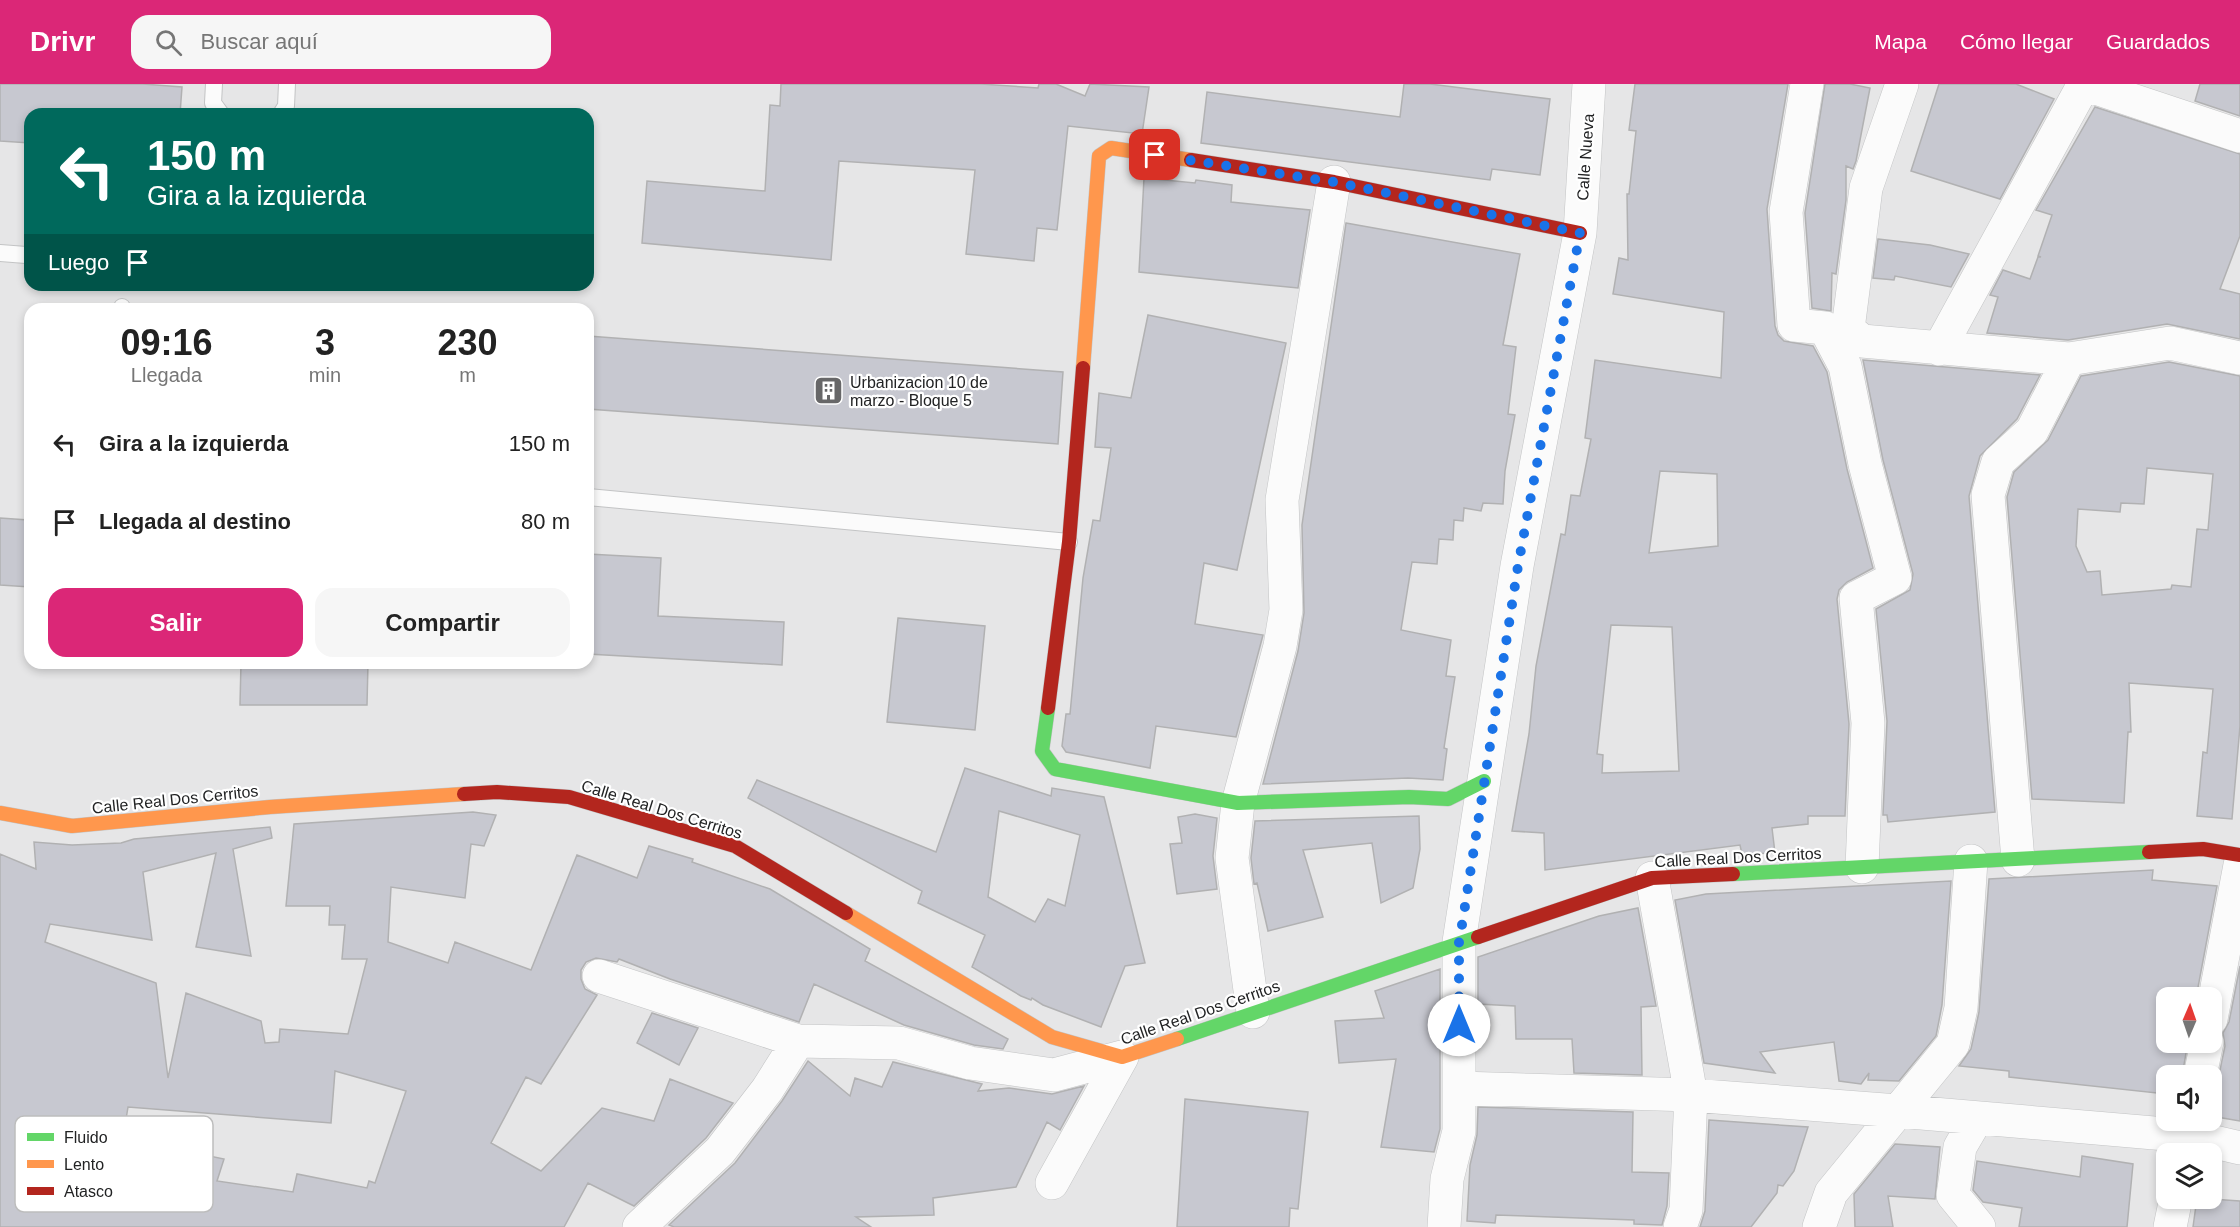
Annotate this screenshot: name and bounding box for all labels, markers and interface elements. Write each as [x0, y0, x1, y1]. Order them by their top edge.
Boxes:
search box [131, 15, 551, 69]
text: Drivr [30, 26, 95, 57]
icon: search [152, 26, 185, 59]
text: Buscar aquí [200, 29, 318, 54]
text: Mapa [1874, 30, 1927, 53]
text: Cómo llegar [1960, 30, 2073, 53]
text: Guardados [2106, 30, 2210, 53]
street label: Calle Nueva [1574, 113, 1597, 201]
pin [1129, 129, 1180, 180]
icon: left [48, 132, 126, 210]
text: 150 m [147, 132, 266, 179]
icon: arrive [1138, 138, 1171, 171]
text: Gira a la izquierda [147, 181, 366, 211]
icon: arrive [121, 246, 154, 279]
text: Luego [48, 250, 109, 275]
text: 09:16 [120, 322, 212, 363]
text: 3 [315, 322, 335, 363]
text: 230 [437, 322, 498, 363]
text: Llegada [131, 364, 202, 386]
text: min [309, 364, 341, 386]
text: m [459, 364, 476, 386]
place label: Urbanizacion 10 de marzo - Bloque 5 [850, 374, 988, 409]
building icon: Urbanizacion 10 de marzo - Bloque 5 [813, 375, 845, 407]
icon: left [48, 428, 81, 461]
text: Gira a la izquierda [99, 431, 289, 456]
text: 150 m [509, 431, 570, 456]
icon: arrive [48, 506, 81, 539]
text: Llegada al destino [99, 509, 291, 534]
text: 80 m [521, 509, 570, 534]
button: Salir [48, 588, 303, 657]
button: Compartir [315, 588, 570, 657]
street label: Calle Real Dos Cerritos [579, 777, 744, 842]
street label: Calle Real Dos Cerritos [91, 782, 259, 817]
street label: Calle Real Dos Cerritos [1654, 845, 1822, 870]
street label: Calle Real Dos Cerritos [1118, 977, 1282, 1048]
north arrow [2156, 987, 2222, 1053]
map controls [2156, 987, 2222, 1209]
position arrow [1427, 993, 1491, 1057]
button: sound [2156, 1065, 2222, 1131]
legend [15, 1116, 213, 1212]
text: Fluido [64, 1129, 108, 1146]
button: layers [2156, 1143, 2222, 1209]
text: Lento [64, 1156, 104, 1173]
text: Atasco [64, 1183, 113, 1200]

